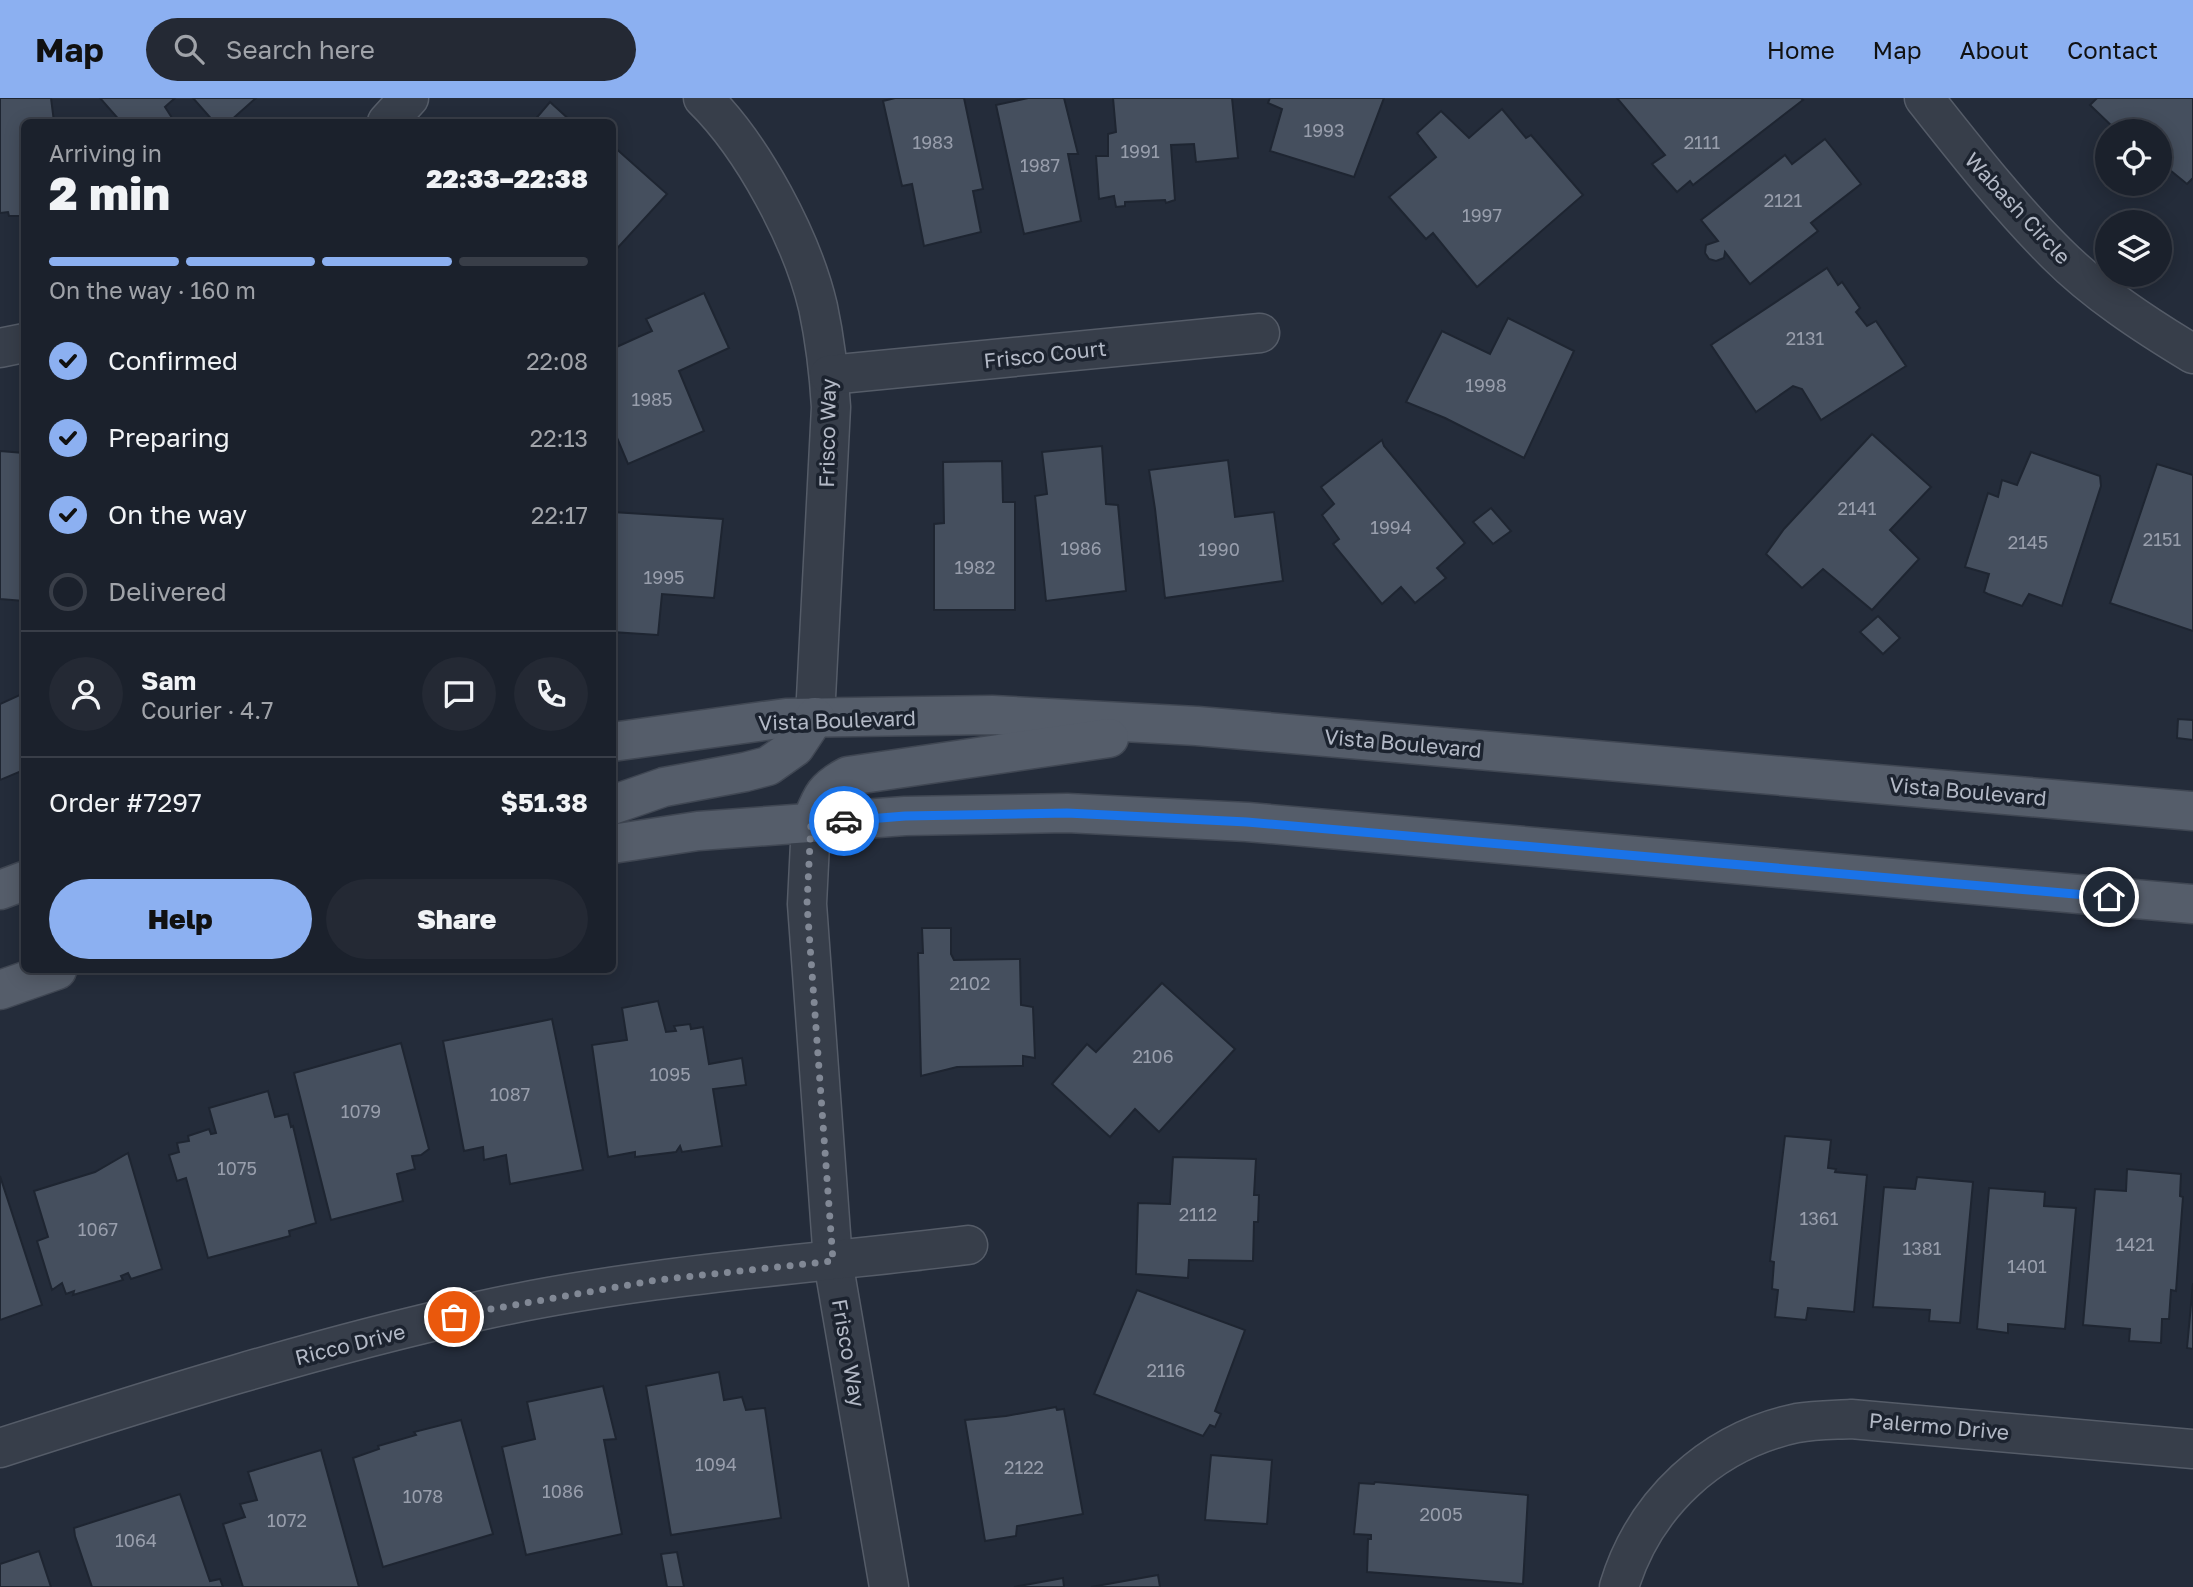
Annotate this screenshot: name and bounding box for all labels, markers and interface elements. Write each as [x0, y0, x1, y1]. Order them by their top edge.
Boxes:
search box [146, 18, 636, 81]
text: Map [35, 30, 104, 69]
icon: search [170, 30, 208, 68]
text: Search here [226, 34, 375, 65]
text: Home [1767, 35, 1835, 64]
text: Map [1873, 35, 1922, 64]
text: About [1960, 35, 2029, 64]
text: Contact [2067, 35, 2158, 64]
house number: 1993 [1303, 119, 1345, 141]
map controls [2095, 119, 2172, 287]
button: locate [2095, 119, 2172, 196]
house number: 1983 [912, 131, 954, 153]
house number: 2111 [1684, 131, 1721, 153]
text: Arriving in [49, 139, 162, 167]
house number: 1991 [1120, 140, 1160, 162]
street label: Wabash Circle [1960, 147, 2076, 269]
house number: 1987 [1020, 154, 1060, 176]
text: 22:33–22:38 [426, 163, 588, 194]
text: 2 min [49, 165, 170, 220]
house number: 2121 [1764, 189, 1802, 211]
house number: 1997 [1462, 204, 1502, 226]
button: layers [2095, 210, 2172, 287]
text: On the way · 160 m [49, 276, 256, 304]
house number: 2131 [1786, 327, 1824, 349]
street label: Frisco Court [982, 335, 1108, 373]
icon: check [49, 342, 87, 380]
text: Confirmed [108, 345, 238, 376]
text: 22:08 [526, 347, 588, 375]
house number: 1998 [1465, 374, 1507, 396]
street label: Frisco Way [813, 378, 841, 488]
house number: 1985 [631, 388, 673, 410]
icon: check [49, 419, 87, 457]
text: Preparing [108, 422, 230, 453]
text: 22:13 [530, 424, 588, 452]
icon: check [49, 496, 87, 534]
house number: 2141 [1838, 497, 1877, 519]
text: On the way [108, 499, 247, 530]
text: 22:17 [531, 501, 588, 529]
house number: 1994 [1370, 516, 1412, 538]
house number: 2151 [2143, 528, 2181, 550]
house number: 2145 [2008, 531, 2048, 553]
house number: 1986 [1060, 537, 1102, 559]
house number: 1990 [1198, 538, 1240, 560]
house number: 1982 [954, 556, 996, 578]
house number: 1995 [644, 566, 684, 588]
text: Delivered [108, 576, 227, 607]
button: person [49, 657, 123, 731]
button: chat [422, 657, 496, 731]
button: phone [514, 657, 588, 731]
text: Sam [141, 665, 196, 696]
text: Courier · 4.7 [141, 696, 273, 724]
street label: Vista Boulevard [758, 704, 916, 736]
street label: Vista Boulevard [1323, 723, 1483, 763]
street label: Vista Boulevard [1888, 771, 2048, 811]
courier [809, 786, 879, 856]
text: Order #7297 [49, 787, 202, 818]
text: $51.38 [501, 787, 588, 818]
icon: car [825, 802, 863, 840]
pin [2079, 867, 2139, 927]
icon: home [2090, 878, 2128, 916]
button: Help [49, 879, 312, 959]
button: Share [326, 879, 588, 959]
house number: 2102 [950, 972, 990, 994]
house number: 2106 [1132, 1045, 1174, 1067]
house number: 1095 [649, 1063, 691, 1085]
house number: 1087 [490, 1083, 530, 1105]
house number: 1079 [341, 1100, 381, 1122]
house number: 1075 [217, 1157, 257, 1179]
house number: 2112 [1179, 1203, 1217, 1225]
house number: 1361 [1800, 1207, 1839, 1229]
house number: 1067 [78, 1218, 118, 1240]
house number: 1421 [2116, 1233, 2155, 1255]
house number: 1381 [1903, 1237, 1942, 1259]
house number: 1401 [2007, 1255, 2047, 1277]
pin [424, 1287, 484, 1347]
street label: Frisco Way [827, 1297, 871, 1409]
icon: bag [435, 1298, 473, 1336]
street label: Ricco Drive [292, 1318, 408, 1370]
house number: 2116 [1147, 1359, 1185, 1381]
street label: Palermo Drive [1868, 1407, 2010, 1445]
house number: 1094 [695, 1453, 737, 1475]
house number: 2122 [1004, 1456, 1044, 1478]
house number: 1086 [542, 1480, 584, 1502]
house number: 1078 [403, 1485, 443, 1507]
house number: 2005 [1419, 1503, 1463, 1525]
house number: 1072 [267, 1509, 307, 1531]
house number: 1064 [115, 1529, 157, 1551]

